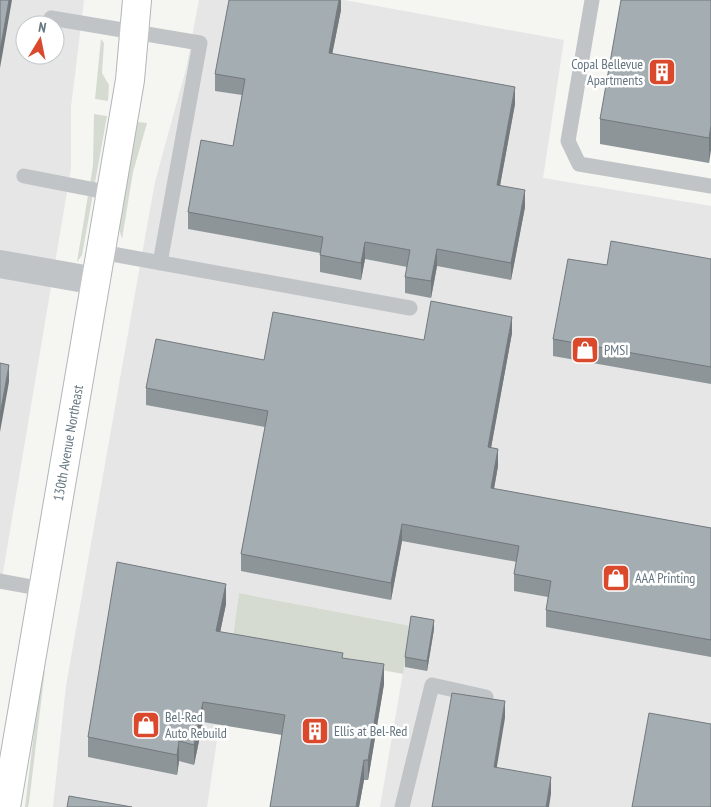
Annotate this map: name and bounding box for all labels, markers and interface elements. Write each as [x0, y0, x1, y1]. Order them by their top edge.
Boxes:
north arrow [15, 15, 65, 65]
text: N [37, 18, 48, 37]
place label: Copal Bellevue Apartments [571, 55, 643, 89]
building icon: Copal Bellevue Apartments [647, 57, 677, 87]
shop icon: PMSI [570, 335, 600, 365]
place label: PMSI [604, 341, 629, 359]
street label: 130th Avenue Northeast [49, 383, 87, 502]
shop icon: AAA Printing [601, 563, 631, 593]
place label: AAA Printing [635, 569, 695, 587]
place label: Bel-Red Auto Rebuild [165, 708, 227, 742]
shop icon: Bel-Red Auto Rebuild [131, 710, 161, 740]
building icon: Ellis at Bel-Red [300, 716, 330, 746]
place label: Ellis at Bel-Red [334, 722, 407, 740]

